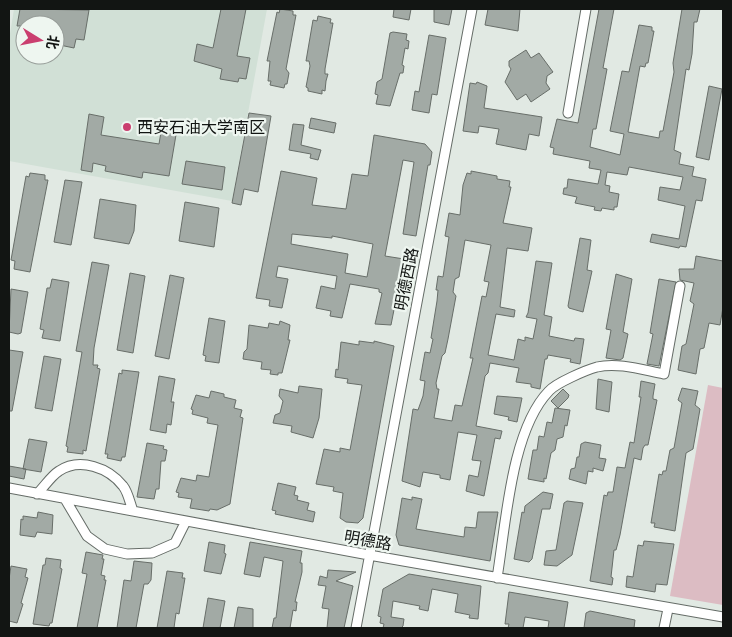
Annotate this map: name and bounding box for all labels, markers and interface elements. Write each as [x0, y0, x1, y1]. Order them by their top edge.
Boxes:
north arrow [15, 15, 65, 65]
text: 北 [43, 34, 63, 51]
place label: 西安石油大学南区 [137, 118, 265, 137]
marker: 西安石油大学南区 [121, 121, 133, 133]
street label: 明德西路 [391, 246, 422, 312]
street label: 明德路 [343, 527, 393, 554]

